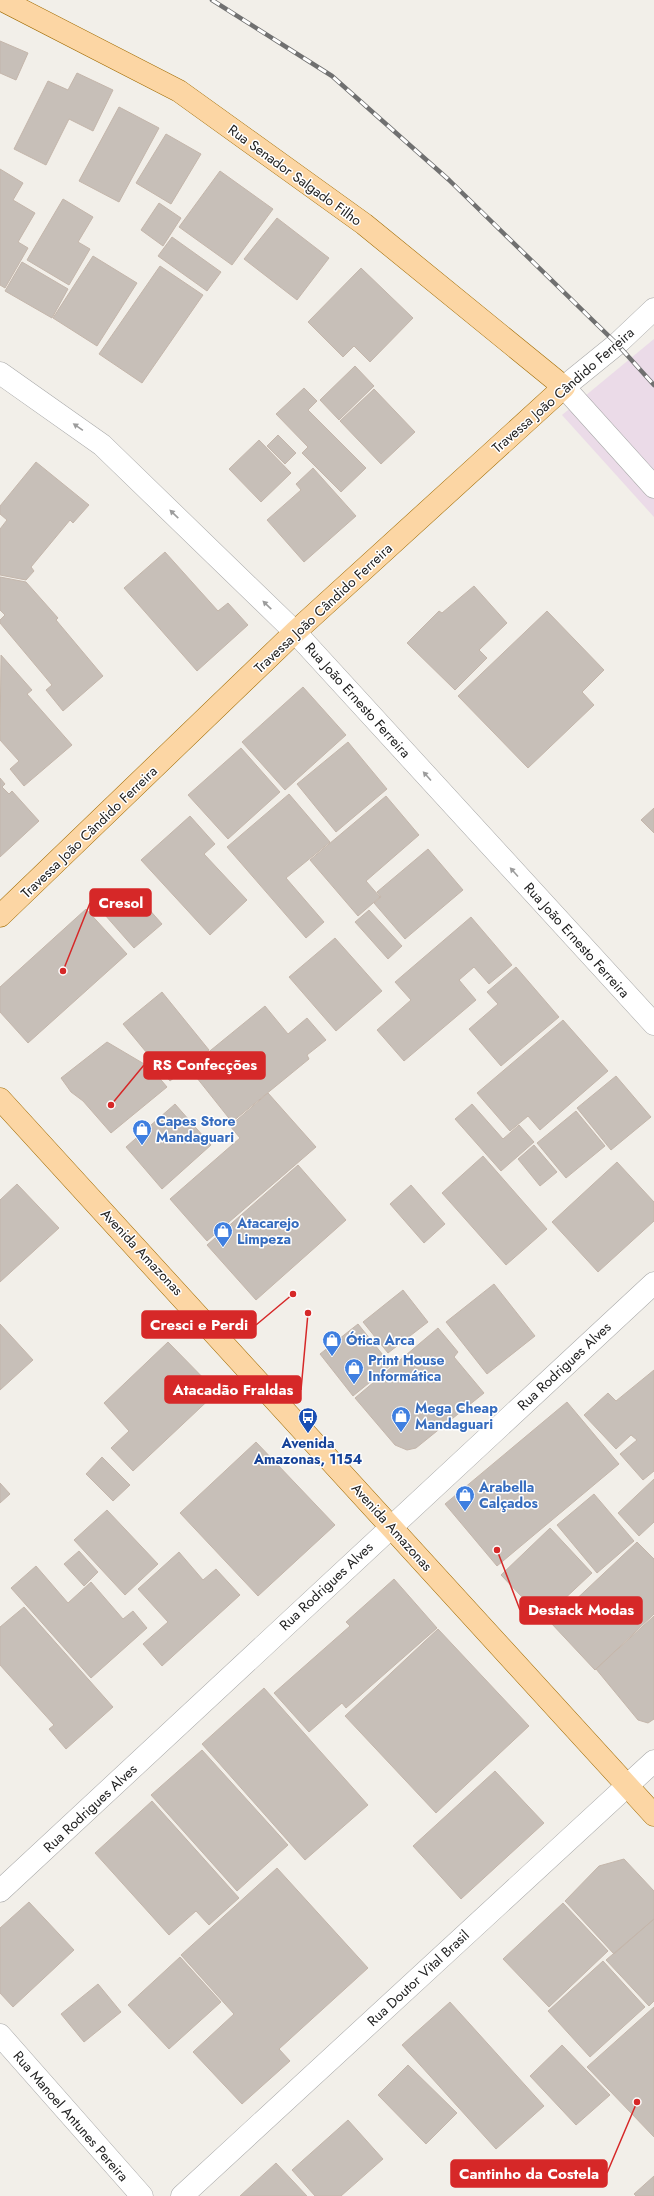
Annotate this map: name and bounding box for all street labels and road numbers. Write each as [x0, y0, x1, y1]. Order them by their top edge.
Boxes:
street label: Rua Senador Salgado Filho [224, 120, 366, 231]
street label: Travessa João Cândido Ferreira [488, 323, 638, 457]
street label: Travessa João Cândido Ferreira [249, 538, 397, 678]
street label: Rua João Ernesto Ferreira [301, 638, 415, 762]
street label: Travessa João Cândido Ferreira [16, 761, 162, 903]
street label: Rua João Ernesto Ferreira [520, 878, 634, 1002]
street label: Avenida Amazonas [96, 1204, 188, 1300]
street label: Rua Rodrigues Alves [513, 1317, 616, 1415]
street label: Avenida Amazonas [347, 1479, 437, 1576]
street label: Rua Rodrigues Alves [275, 1537, 378, 1635]
street label: Rua Rodrigues Alves [39, 1759, 142, 1857]
street label: Rua Doutor Vital Brasil [363, 1925, 473, 2031]
street label: Rua Manoel Antunes Pereira [9, 2046, 133, 2186]

